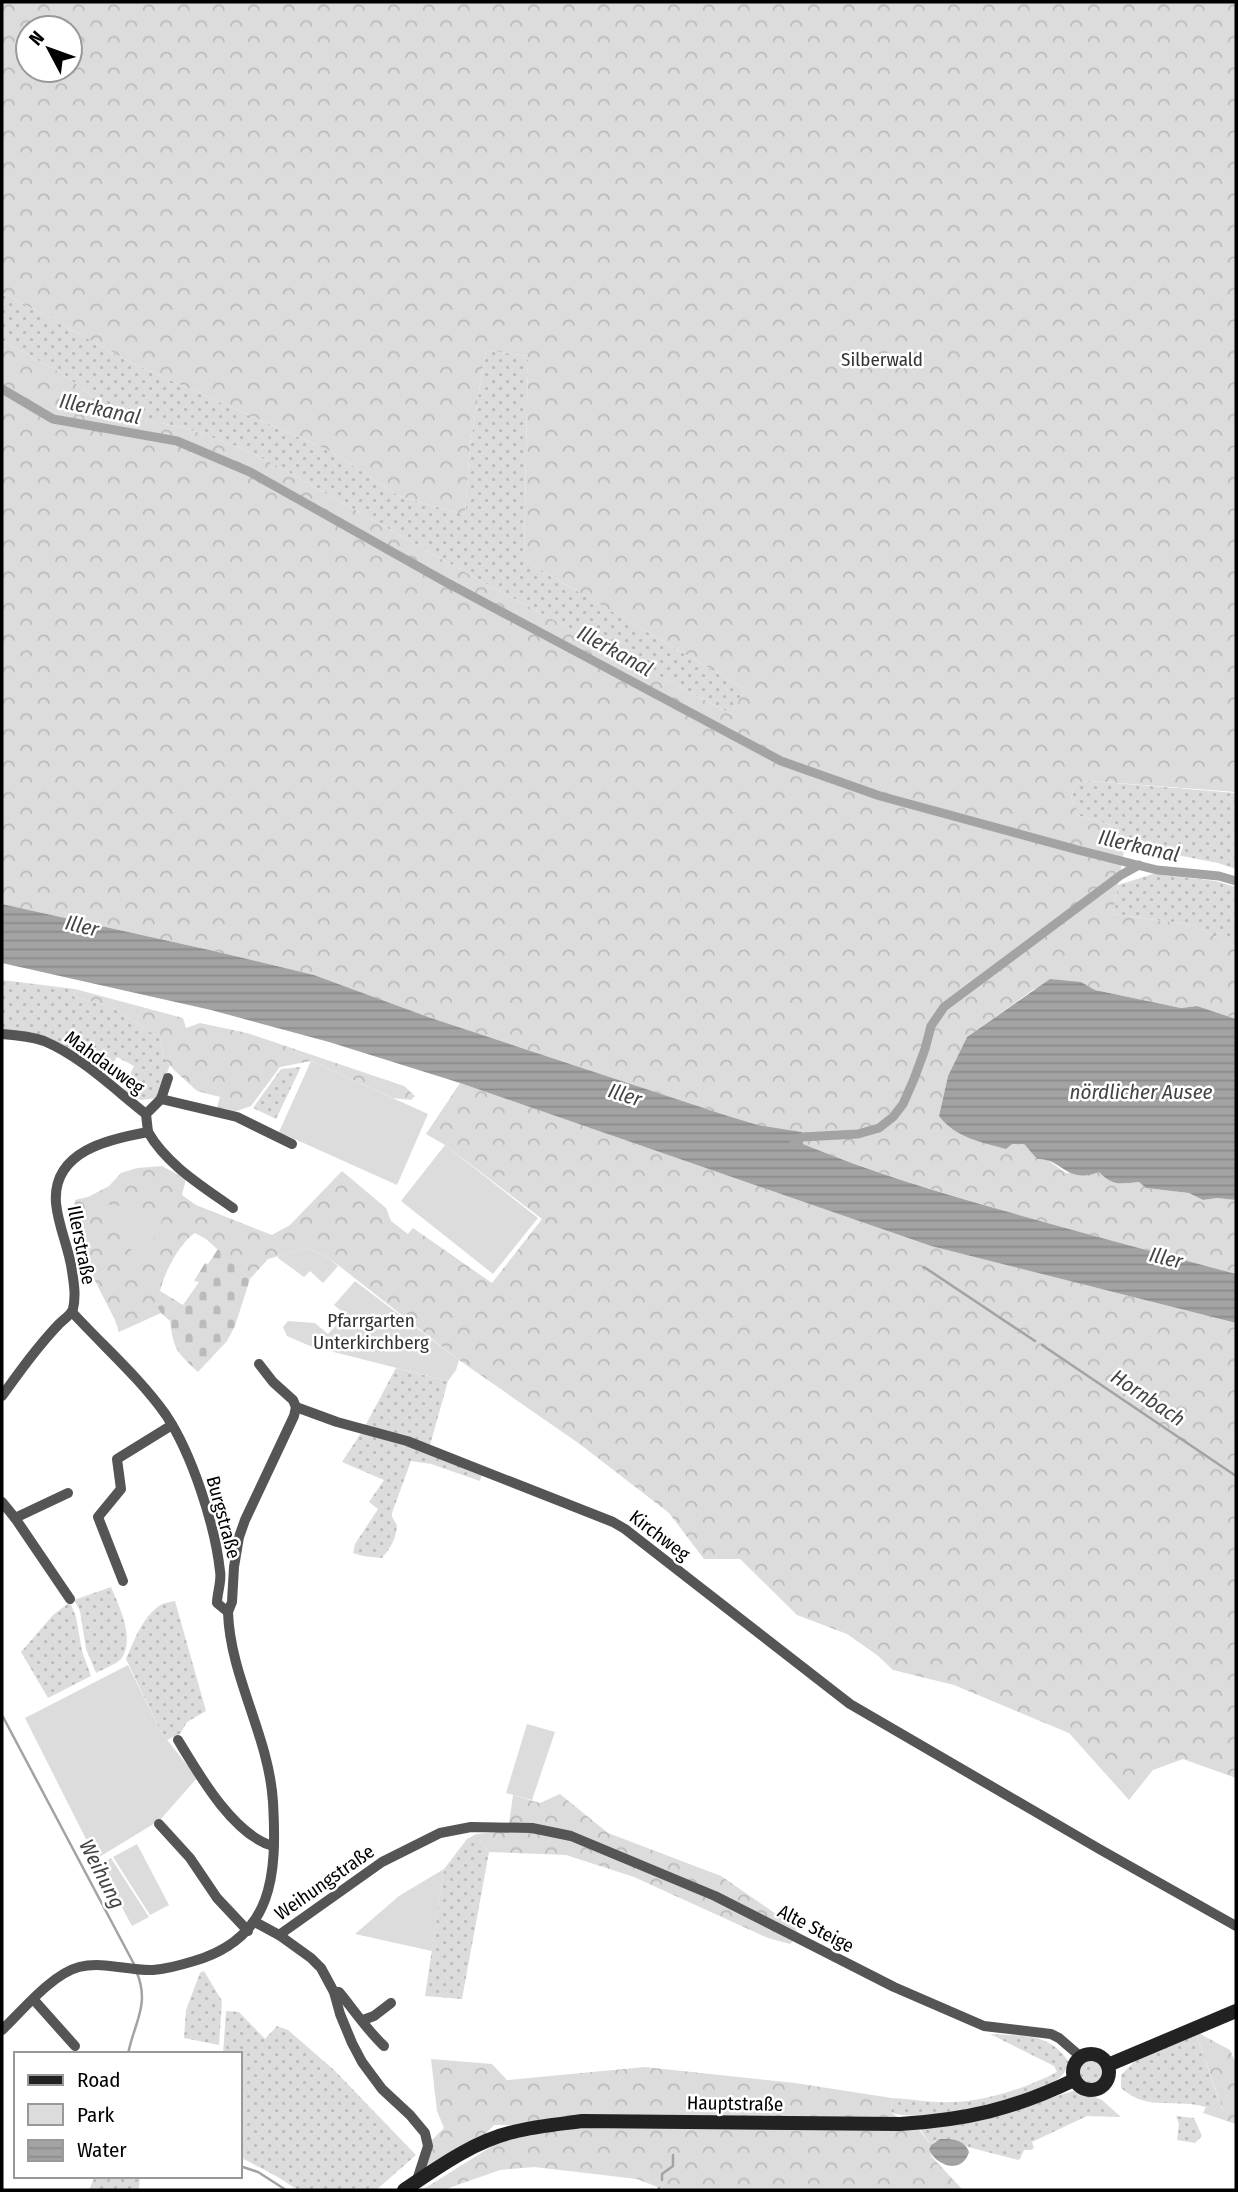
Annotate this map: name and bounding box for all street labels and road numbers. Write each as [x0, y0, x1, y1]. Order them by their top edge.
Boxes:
street label: Mahdauweg [60, 1026, 149, 1099]
street label: Illerstraße [63, 1204, 100, 1287]
street label: Burgstraße [201, 1473, 246, 1561]
street label: Kirchweg [625, 1505, 695, 1566]
street label: Weihungstraße [270, 1840, 378, 1925]
street label: Alte Steige [774, 1900, 858, 1957]
street label: Hauptstraße [687, 2091, 783, 2116]

